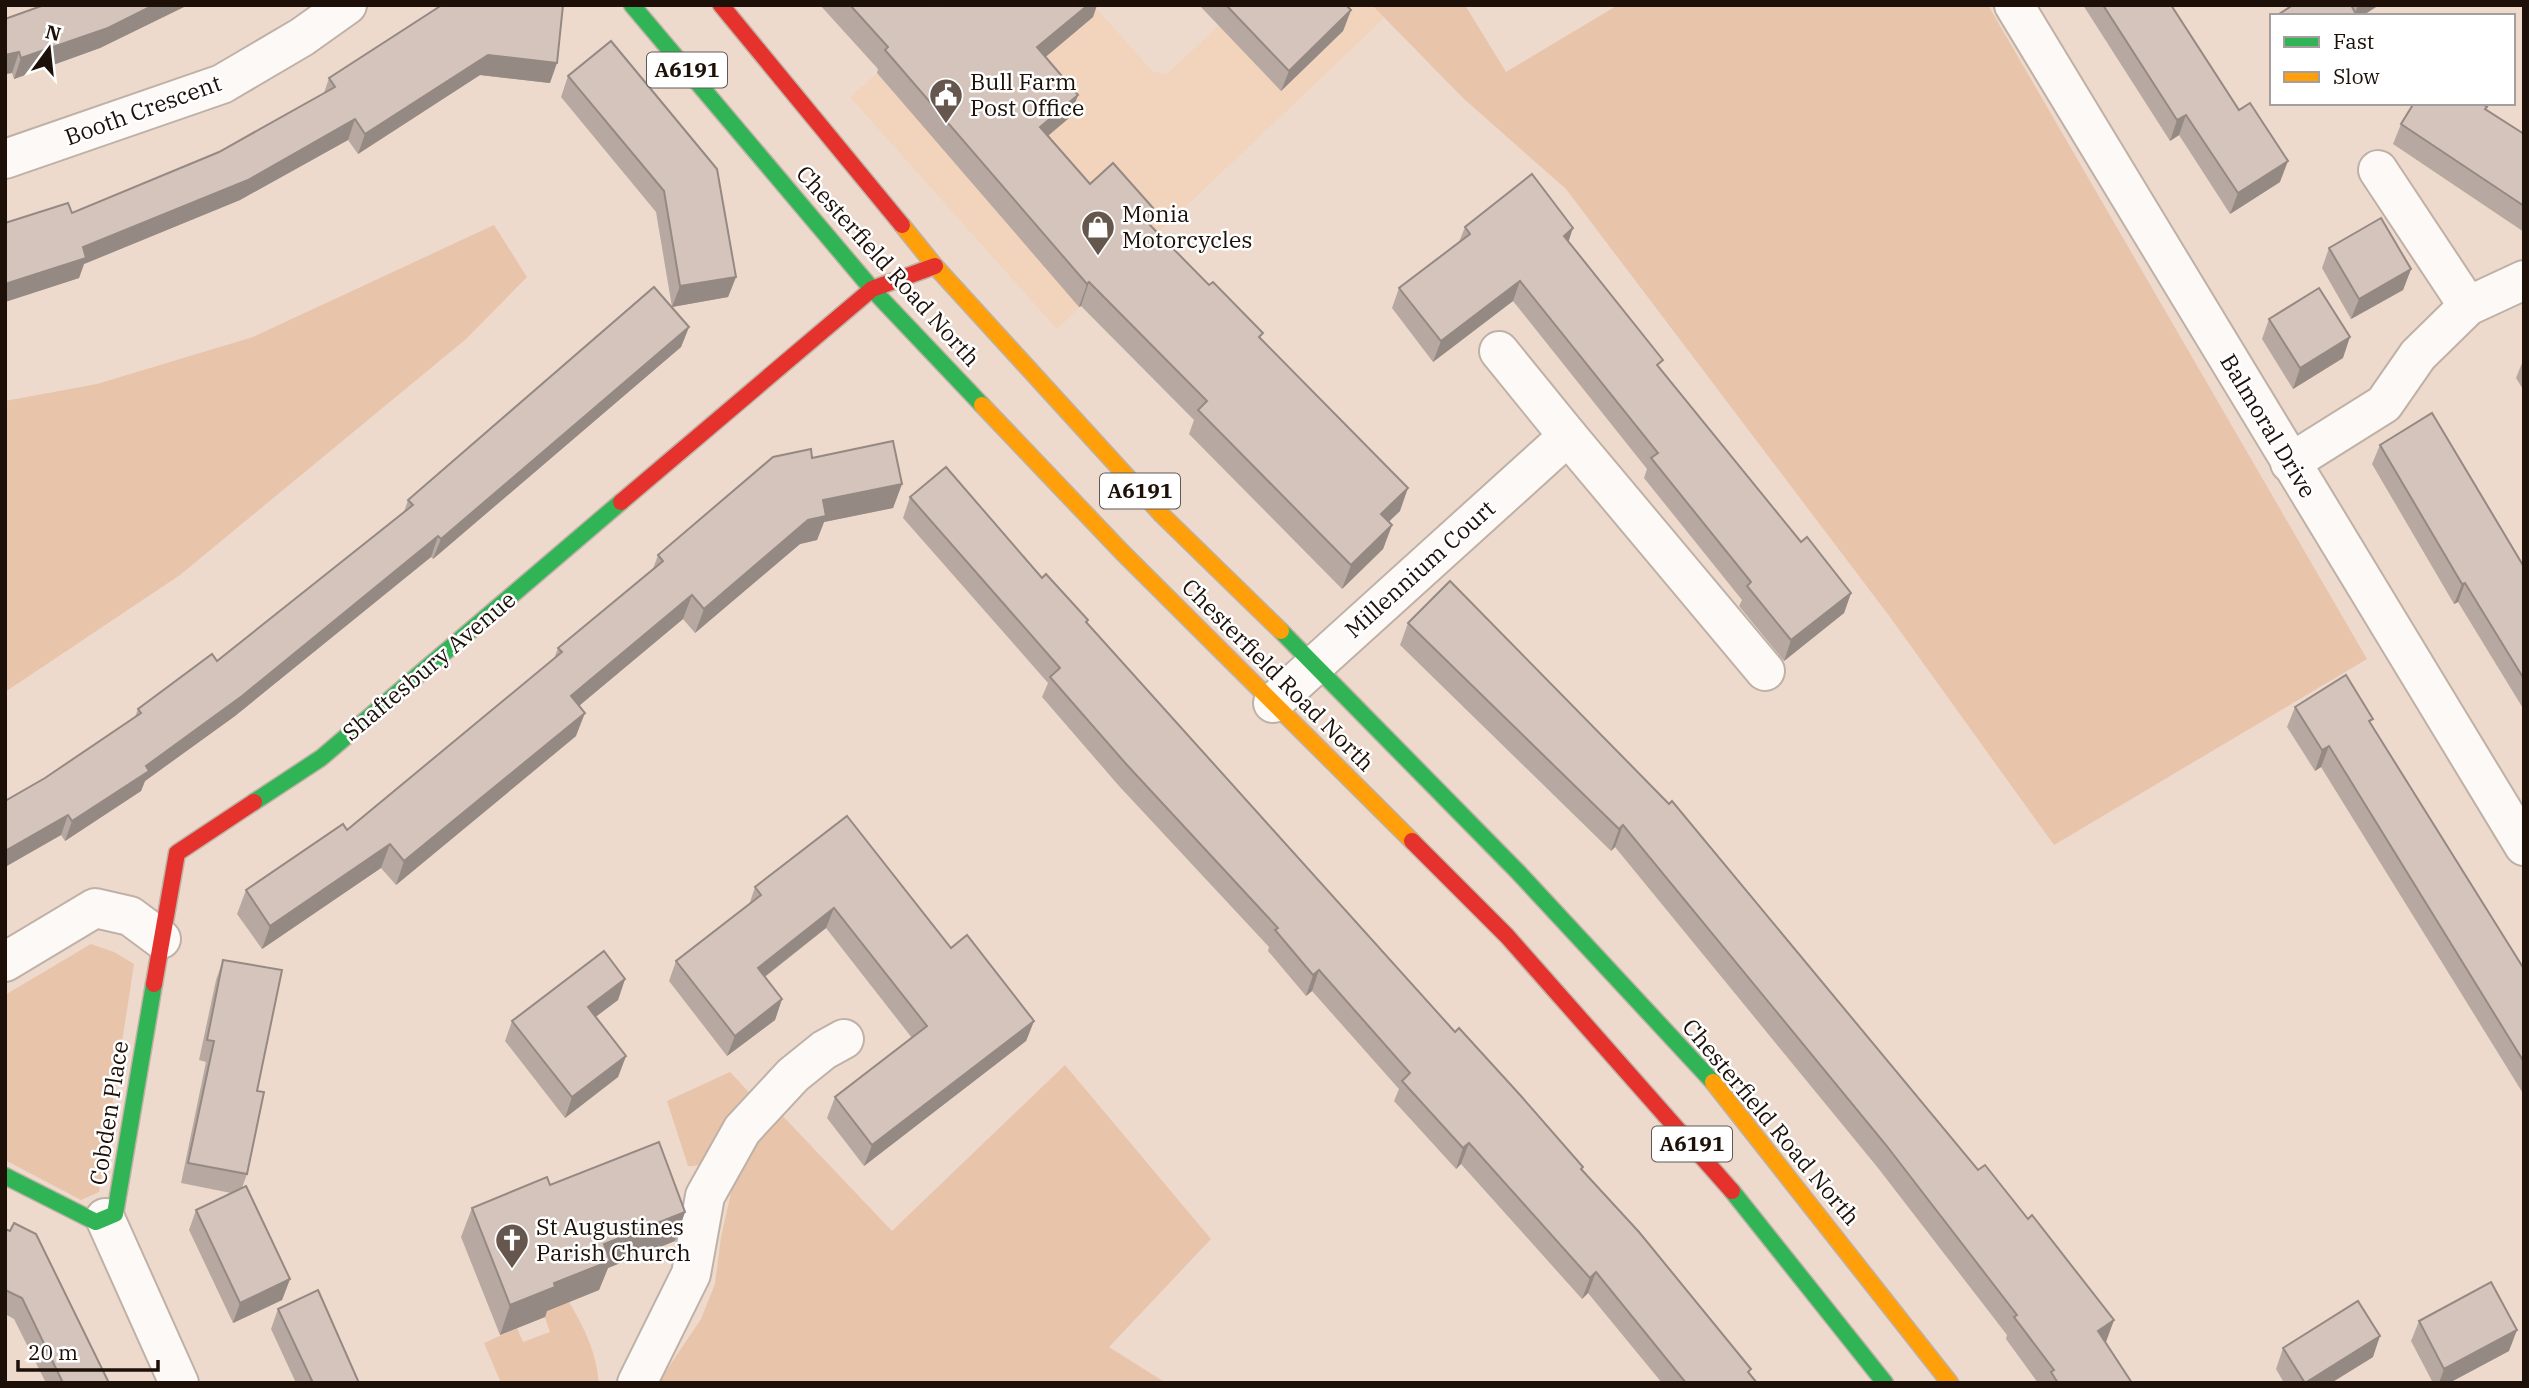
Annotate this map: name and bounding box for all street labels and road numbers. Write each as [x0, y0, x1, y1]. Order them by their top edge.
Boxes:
road number: A6191 [647, 52, 727, 88]
street label: Booth Crescent [60, 67, 225, 151]
street label: Chesterfield Road North [790, 158, 987, 372]
street label: Balmoral Drive [2214, 348, 2324, 503]
road number: A6191 [1100, 474, 1180, 508]
street label: Millennium Court [1338, 493, 1501, 644]
street label: Chesterfield Road North [1176, 572, 1381, 777]
street label: Shaftesbury Avenue [336, 584, 521, 747]
street label: Chesterfield Road North [1677, 1012, 1867, 1231]
street label: Cobden Place [82, 1038, 134, 1187]
road number: A6191 [1652, 1126, 1732, 1162]

